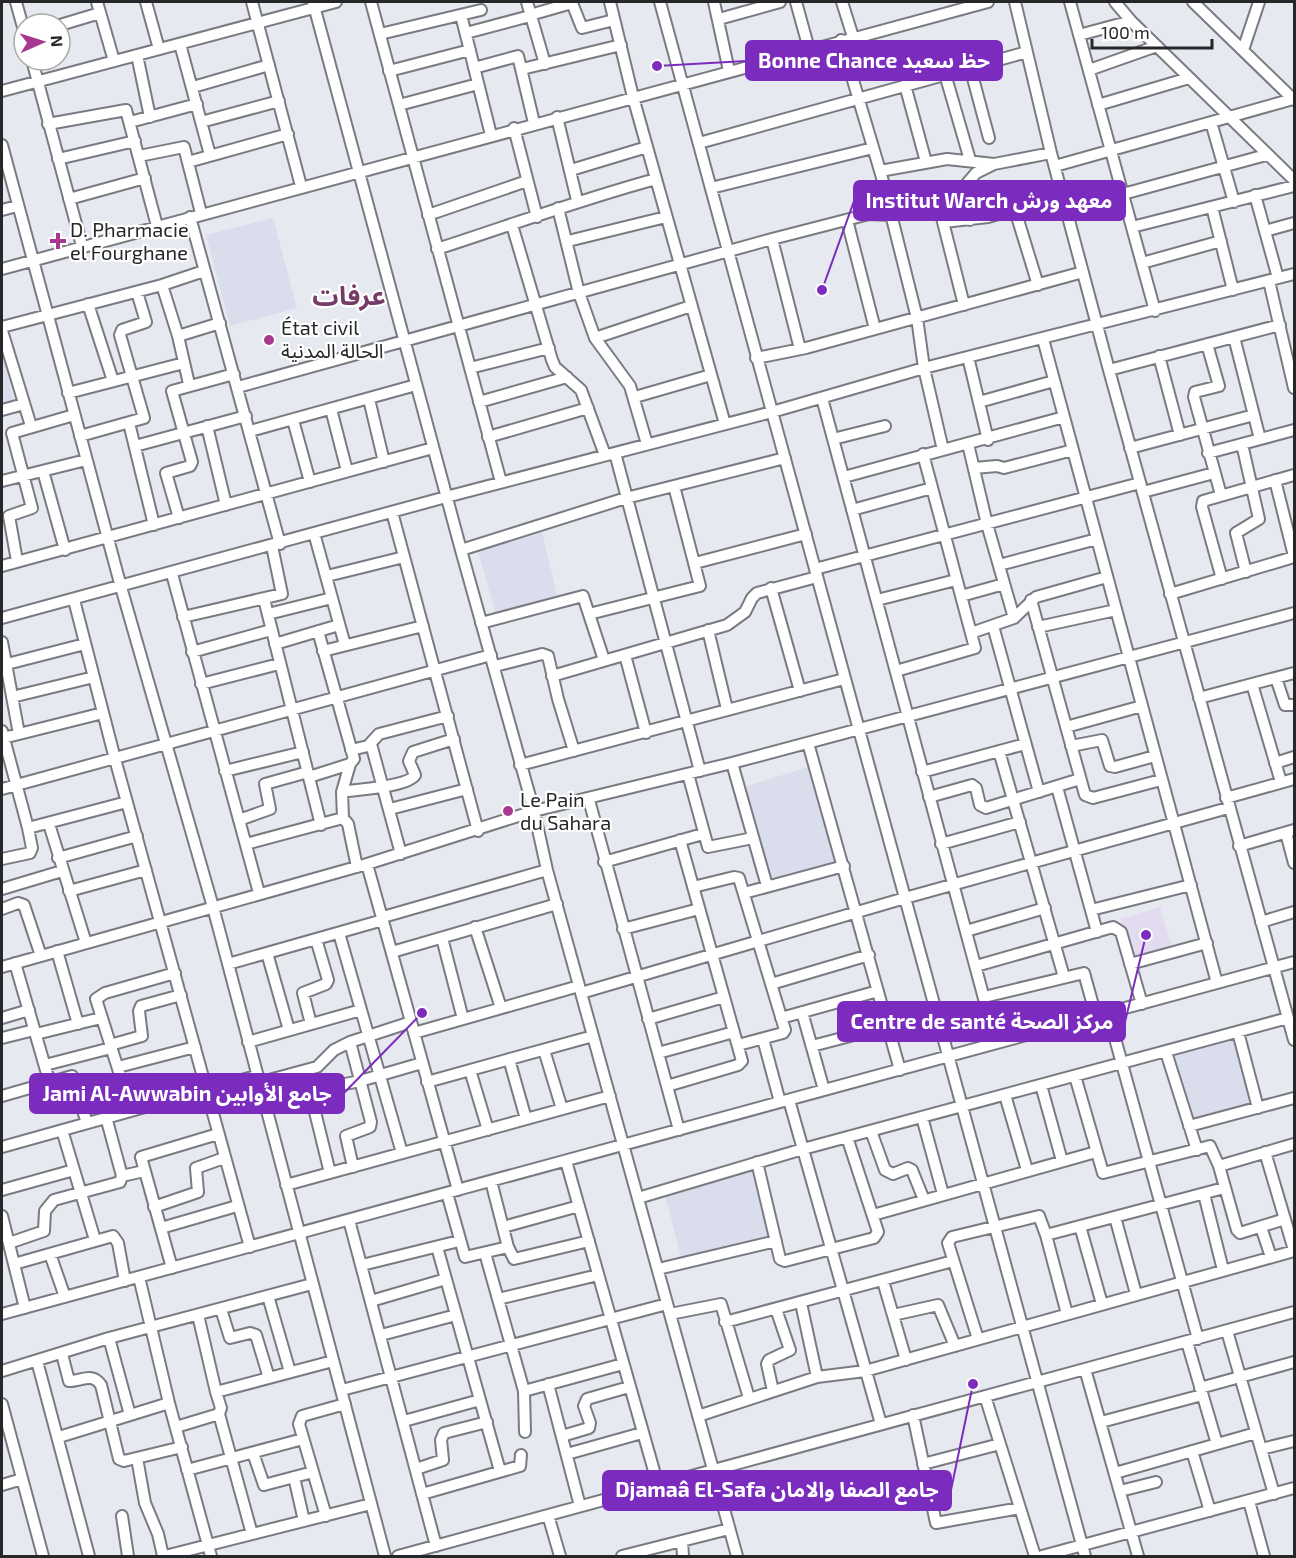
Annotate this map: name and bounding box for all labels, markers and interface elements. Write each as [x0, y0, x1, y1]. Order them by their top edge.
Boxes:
north arrow [12, 12, 72, 72]
scale bar [1092, 12, 1212, 50]
text: 100 m [1101, 21, 1150, 43]
text: N [48, 35, 67, 47]
callout: Bonne Chance حظ سعيد [746, 41, 1002, 80]
text: Bonne Chance حظ سعيد [758, 47, 990, 73]
callout: Institut Warch معهد ورش [854, 181, 1125, 220]
text: Institut Warch معهد ورش [866, 187, 1112, 213]
place label: D. Pharmacie el Fourghane [70, 217, 189, 264]
marker: D. Pharmacie el Fourghane [51, 234, 65, 248]
district label: عرفات [312, 279, 386, 311]
place label: État civil الحالة المدنية [281, 315, 384, 362]
marker: État civil الحالة المدنية [262, 333, 276, 347]
place label: Le Pain du Sahara [520, 787, 611, 834]
marker: Le Pain du Sahara [501, 804, 515, 818]
callout: Centre de santé مركز الصحة [838, 1002, 1125, 1041]
text: Centre de santé مركز الصحة [850, 1008, 1114, 1034]
callout: Jami Al-Awwabin جامع الأوابين [30, 1074, 344, 1113]
text: Jami Al-Awwabin جامع الأوابين [42, 1080, 332, 1109]
callout: Djamaâ El-Safa جامع الصفا والامان [603, 1471, 951, 1510]
text: Djamaâ El-Safa جامع الصفا والامان [615, 1476, 939, 1505]

